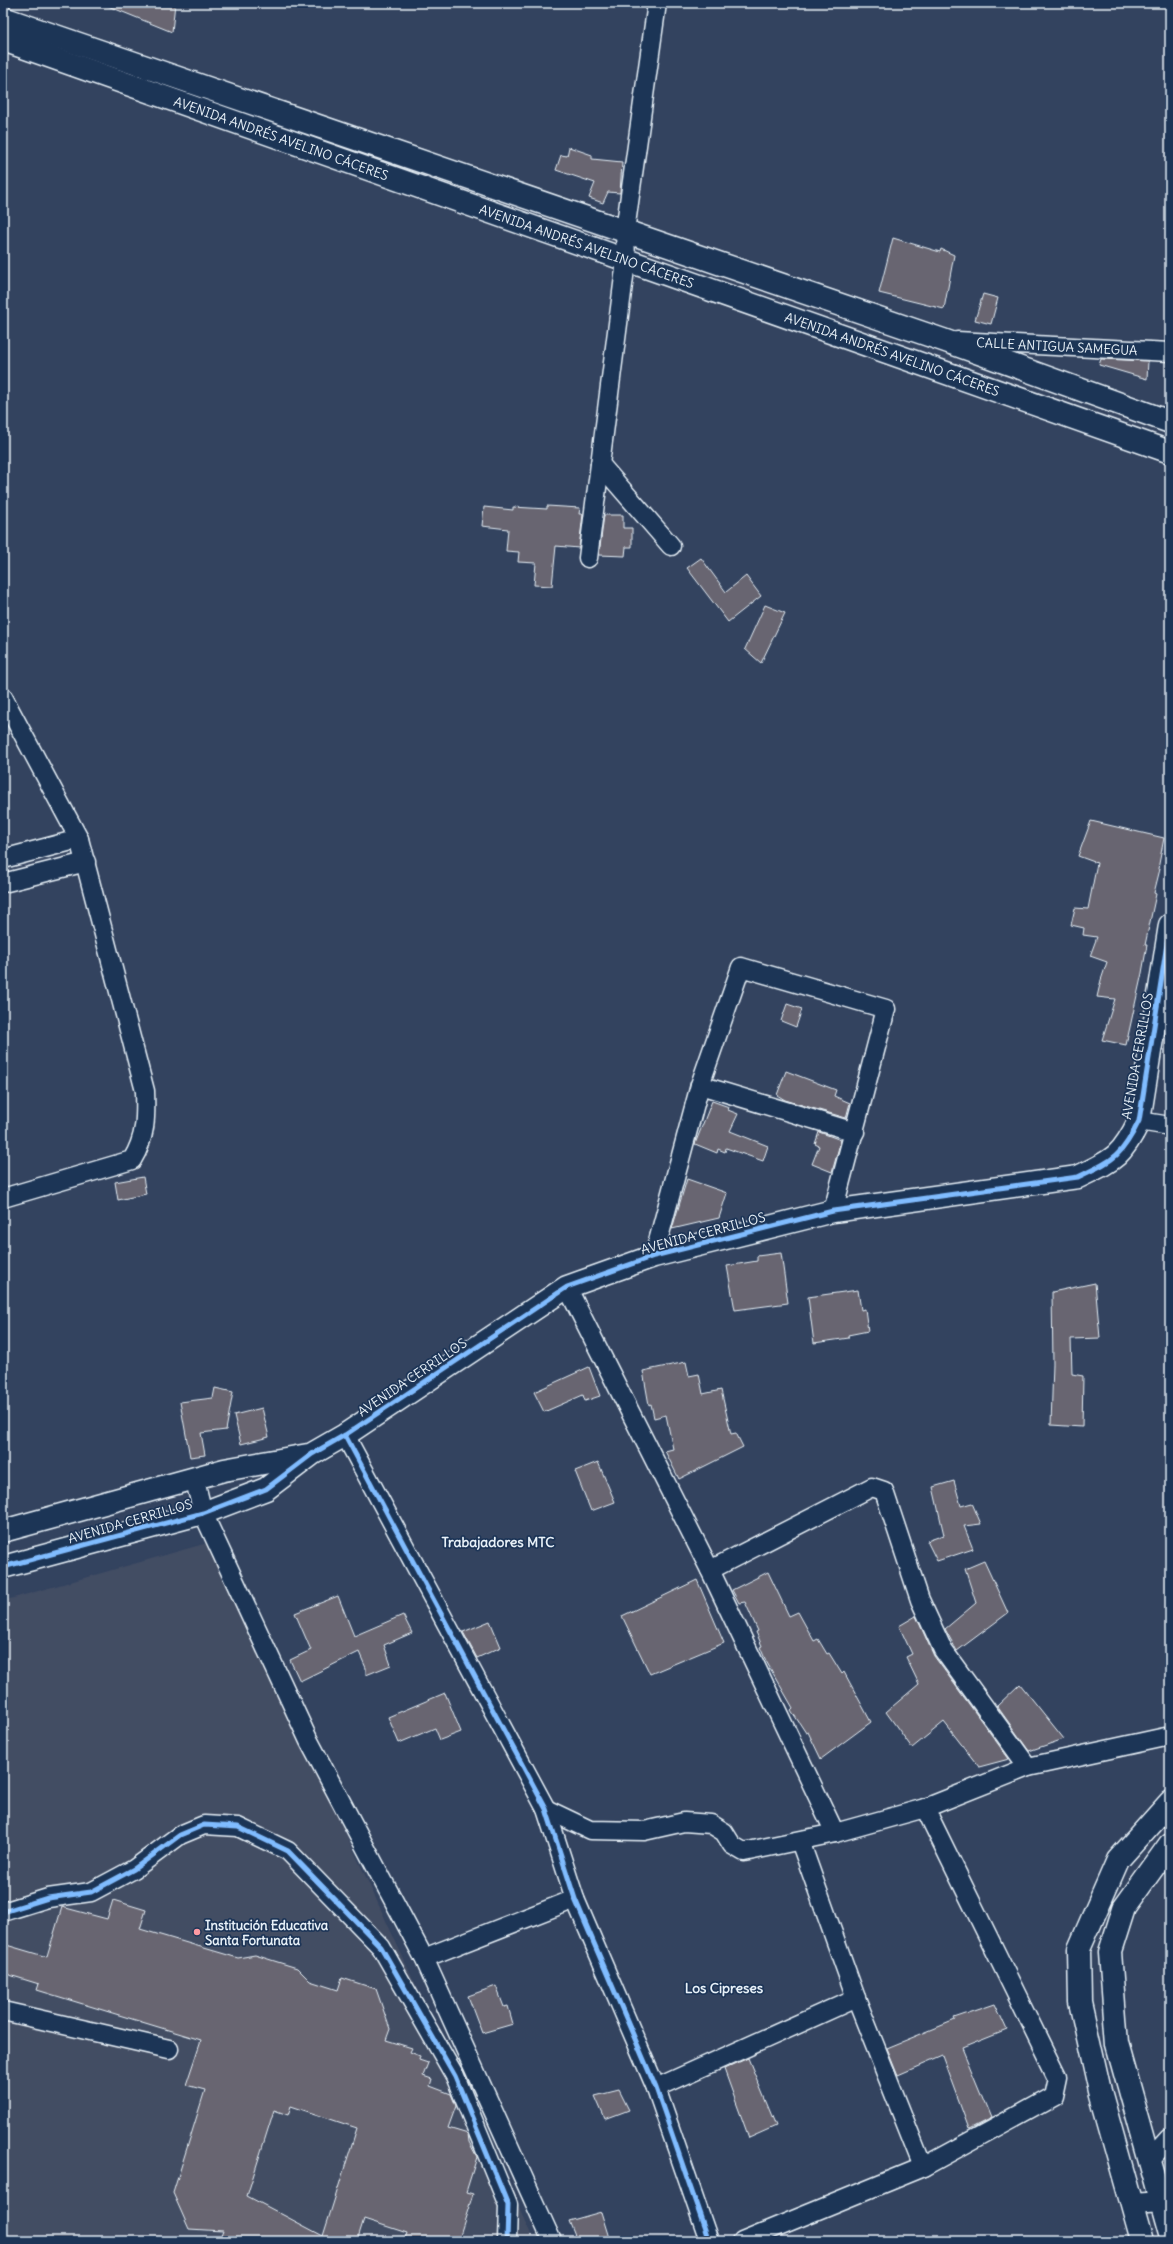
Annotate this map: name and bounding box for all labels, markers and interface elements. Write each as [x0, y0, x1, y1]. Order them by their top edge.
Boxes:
street label: AVENIDA ANDRÉS AVELINO CÁCERES [171, 93, 391, 184]
street label: AVENIDA ANDRÉS AVELINO CÁCERES [477, 201, 696, 292]
street label: AVENIDA ANDRÉS AVELINO CÁCERES [782, 309, 1002, 400]
street label: CALLE ANTIGUA SAMEGUA [976, 334, 1138, 359]
street label: AVENIDA CERRILLOS [1118, 991, 1157, 1121]
street label: AVENIDA CERRILLOS [639, 1209, 767, 1258]
street label: AVENIDA CERRILLOS [354, 1335, 470, 1420]
street label: AVENIDA CERRILLOS [66, 1496, 194, 1547]
district label: Trabajadores MTC [442, 1533, 554, 1551]
place label: Institución Educativa Santa Fortunata [205, 1917, 329, 1949]
marker: Institución Educativa Santa Fortunata [192, 1927, 202, 1937]
district label: Los Cipreses [685, 1979, 764, 1997]

